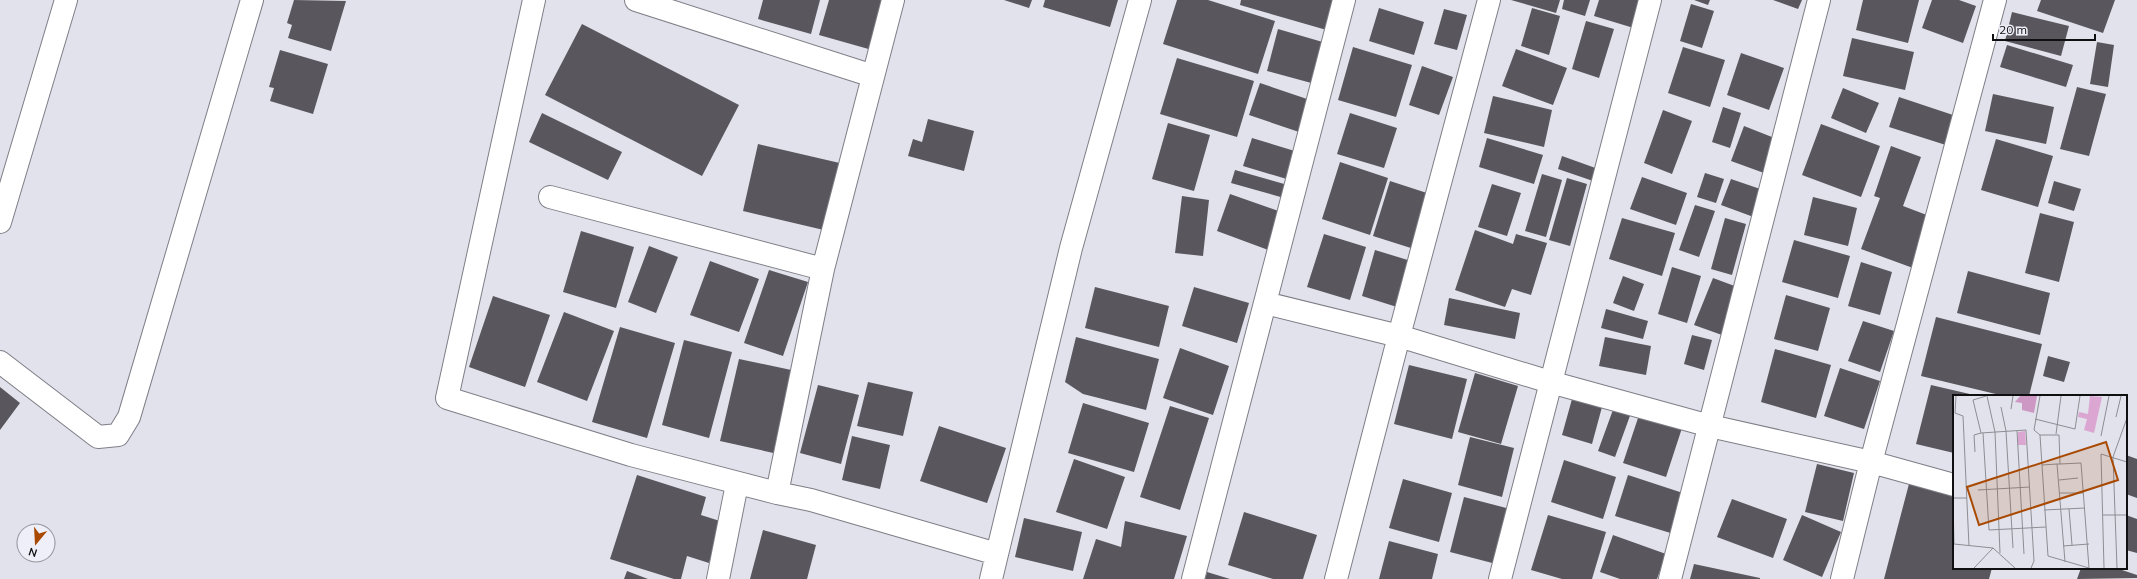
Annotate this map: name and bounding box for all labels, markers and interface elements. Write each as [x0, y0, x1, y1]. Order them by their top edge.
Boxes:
scale bar [1993, 16, 2095, 42]
text: 20 m [1999, 22, 2027, 37]
inset map [1953, 395, 2127, 569]
north arrow [16, 523, 56, 563]
text: N [27, 545, 39, 560]

